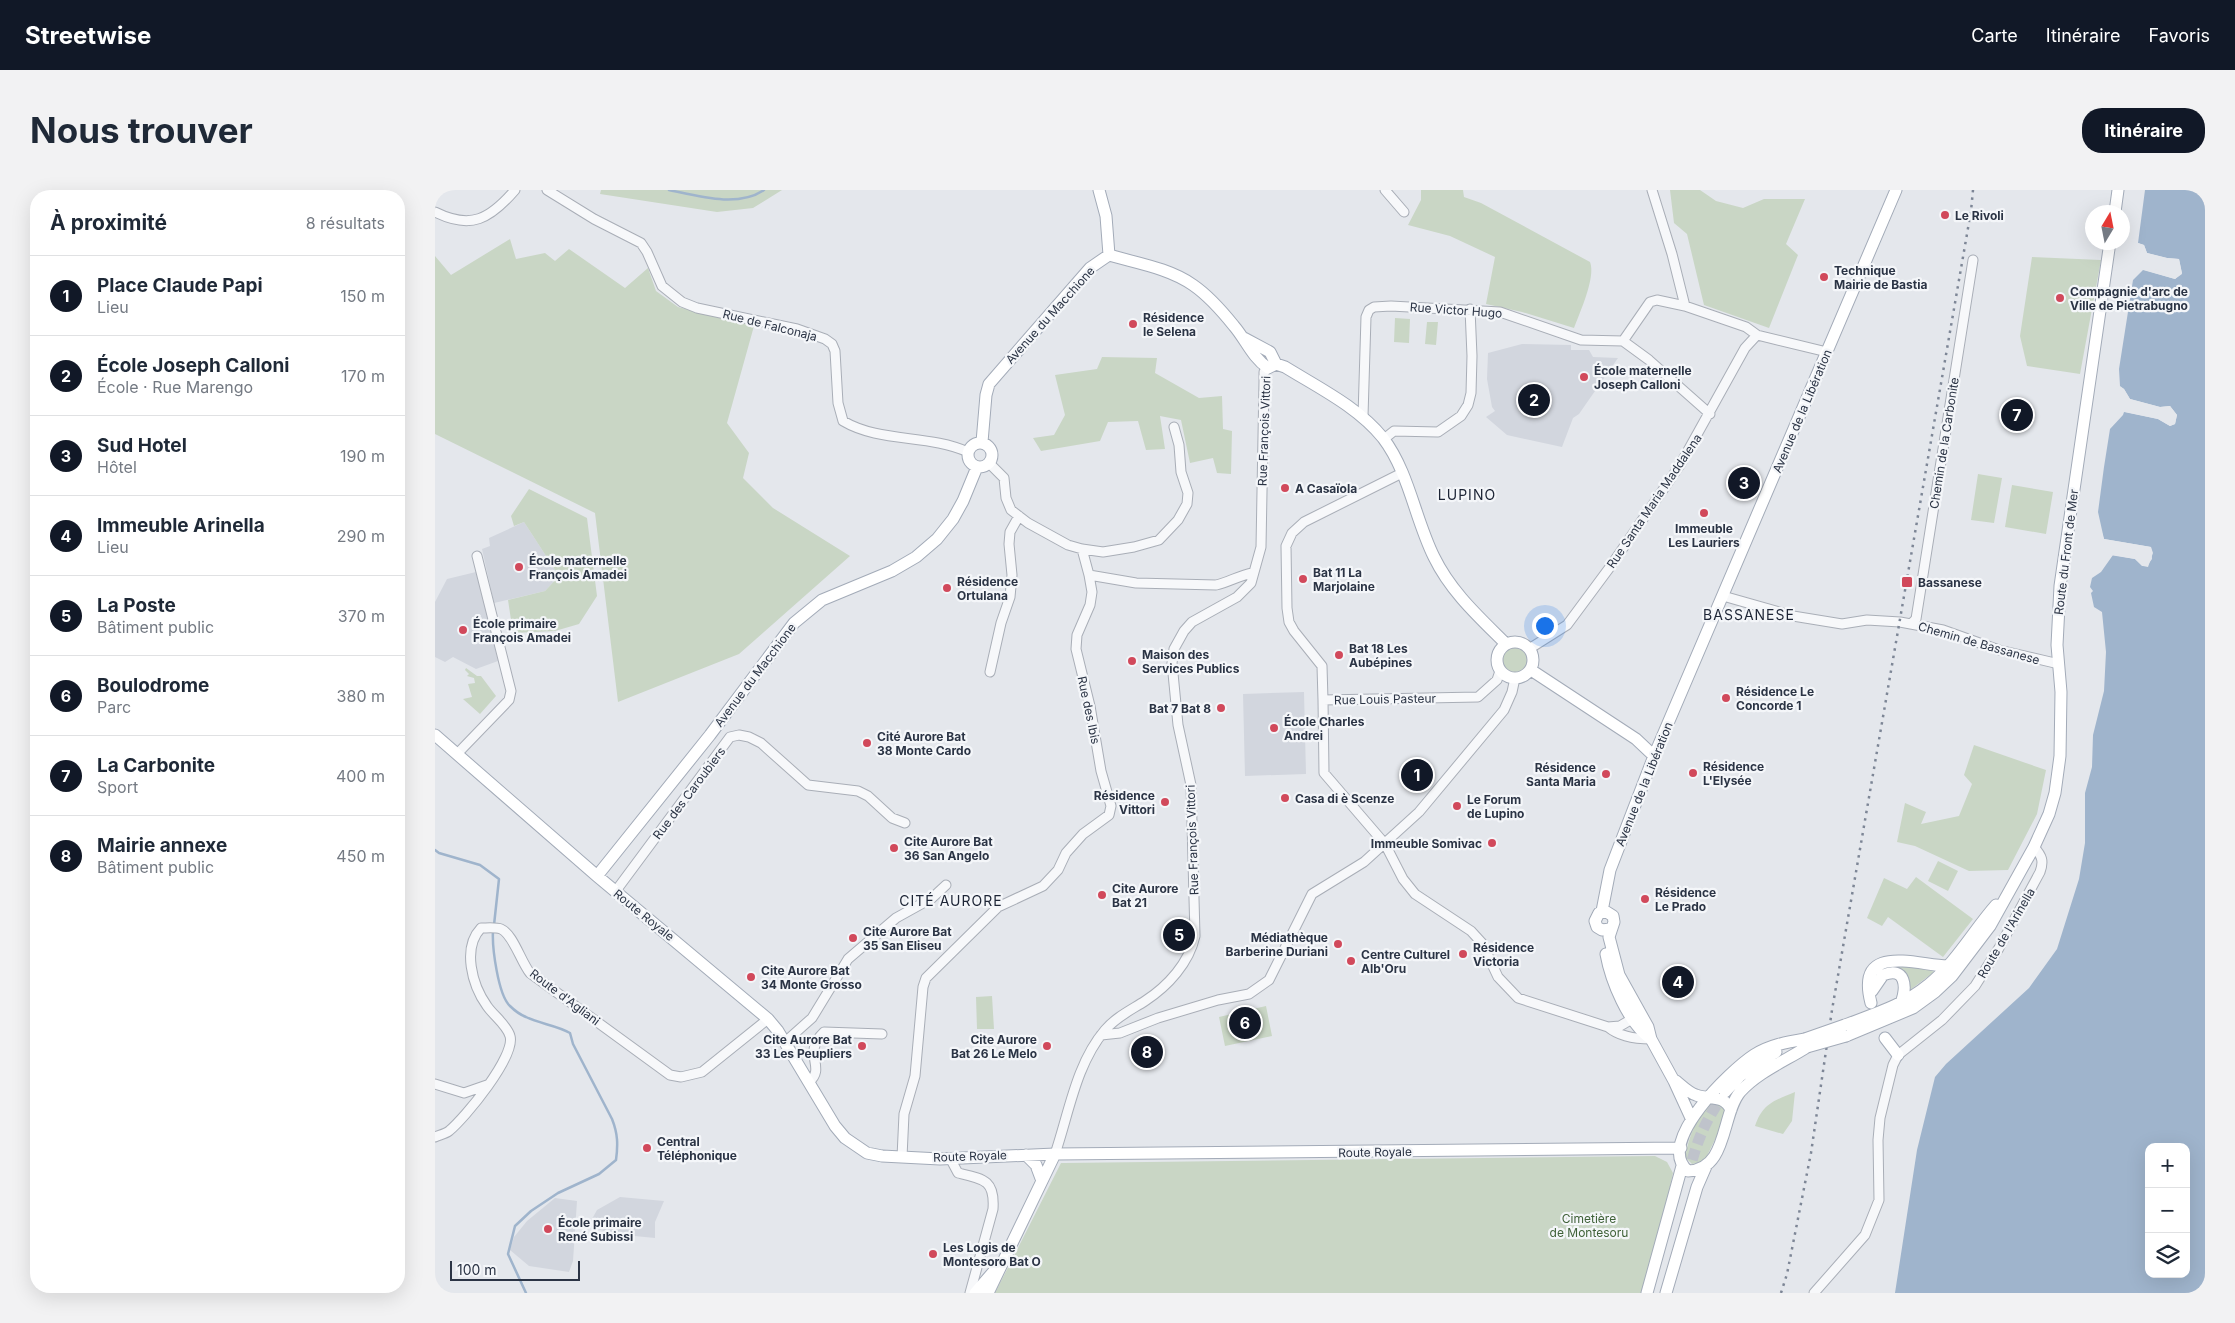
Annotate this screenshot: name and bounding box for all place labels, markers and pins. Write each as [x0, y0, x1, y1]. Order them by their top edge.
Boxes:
place label: Le Rivoli [1955, 208, 2004, 223]
marker: Le Rivoli [1939, 209, 1951, 221]
place label: Technique Mairie de Bastia [1834, 263, 1927, 292]
marker: Technique Mairie de Bastia [1818, 271, 1830, 283]
place label: Compagnie d'arc de Ville de Pietrabugno [2070, 284, 2188, 313]
marker: Compagnie d'arc de Ville de Pietrabugno [2054, 292, 2066, 304]
place label: Résidence le Selena [1143, 310, 1204, 339]
marker: Résidence le Selena [1127, 318, 1139, 330]
place label: École maternelle Joseph Calloni [1594, 363, 1692, 392]
marker: École maternelle Joseph Calloni [1578, 371, 1590, 383]
pin: 2 [1518, 381, 1550, 419]
pin: 7 [2001, 396, 2033, 434]
pin: 3 [1728, 464, 1760, 502]
place label: A Casaïola [1295, 481, 1357, 496]
marker: A Casaïola [1279, 482, 1291, 494]
marker: Immeuble Les Lauriers [1698, 507, 1710, 519]
place label: Immeuble Les Lauriers [1668, 521, 1740, 550]
place label: École maternelle François Amadei [529, 553, 627, 582]
marker: École maternelle François Amadei [513, 561, 525, 573]
place label: Bat 11 La Marjolaine [1313, 565, 1375, 594]
marker: Bat 11 La Marjolaine [1297, 573, 1309, 585]
place label: Résidence Ortulana [957, 574, 1018, 603]
marker: Bassanese [1900, 575, 1914, 589]
place label: Bassanese [1918, 575, 1982, 590]
marker: Résidence Ortulana [941, 582, 953, 594]
place label: École primaire François Amadei [473, 616, 571, 645]
marker: École primaire François Amadei [457, 624, 469, 636]
place label: Bat 18 Les Aubépines [1349, 641, 1413, 670]
place label: Maison des Services Publics [1142, 647, 1240, 676]
marker: Bat 18 Les Aubépines [1333, 649, 1345, 661]
marker: Maison des Services Publics [1126, 655, 1138, 667]
place label: Résidence Le Concorde 1 [1736, 684, 1814, 713]
marker: Résidence Le Concorde 1 [1720, 692, 1732, 704]
place label: Bat 7 Bat 8 [1149, 701, 1211, 716]
marker: Bat 7 Bat 8 [1215, 702, 1227, 714]
place label: École Charles Andrei [1284, 714, 1365, 743]
marker: École Charles Andrei [1268, 722, 1280, 734]
place label: Cité Aurore Bat 38 Monte Cardo [877, 729, 971, 758]
marker: Cité Aurore Bat 38 Monte Cardo [861, 737, 873, 749]
pin: 1 [1401, 756, 1433, 794]
place label: Résidence L'Elysée [1703, 759, 1764, 788]
place label: Résidence Santa Maria [1526, 760, 1596, 789]
marker: Résidence L'Elysée [1687, 767, 1699, 779]
marker: Résidence Santa Maria [1600, 768, 1612, 780]
place label: Résidence Vittori [1094, 788, 1155, 817]
place label: Casa di è Scenze [1295, 791, 1394, 806]
marker: Casa di è Scenze [1279, 792, 1291, 804]
place label: Le Forum de Lupino [1467, 792, 1524, 821]
marker: Résidence Vittori [1159, 796, 1171, 808]
marker: Le Forum de Lupino [1451, 800, 1463, 812]
place label: Cite Aurore Bat 36 San Angelo [904, 834, 993, 863]
place label: Immeuble Somivac [1371, 836, 1482, 851]
marker: Immeuble Somivac [1486, 837, 1498, 849]
marker: Cite Aurore Bat 36 San Angelo [888, 842, 900, 854]
place label: Cite Aurore Bat 21 [1112, 881, 1179, 910]
place label: Résidence Le Prado [1655, 885, 1716, 914]
marker: Cite Aurore Bat 21 [1096, 889, 1108, 901]
marker: Résidence Le Prado [1639, 893, 1651, 905]
pin: 5 [1163, 916, 1195, 954]
place label: Cite Aurore Bat 35 San Eliseu [863, 924, 952, 953]
place label: Médiathèque Barberine Duriani [1226, 930, 1328, 959]
marker: Cite Aurore Bat 35 San Eliseu [847, 932, 859, 944]
marker: Médiathèque Barberine Duriani [1332, 938, 1344, 950]
place label: Résidence Victoria [1473, 940, 1534, 969]
place label: Centre Culturel Alb'Oru [1361, 947, 1450, 976]
marker: Résidence Victoria [1457, 948, 1469, 960]
marker: Centre Culturel Alb'Oru [1345, 955, 1357, 967]
place label: Cite Aurore Bat 34 Monte Grosso [761, 963, 862, 992]
pin: 4 [1662, 963, 1694, 1001]
marker: Cite Aurore Bat 34 Monte Grosso [745, 971, 757, 983]
pin: 6 [1229, 1004, 1261, 1042]
place label: Cite Aurore Bat 33 Les Peupliers [755, 1032, 853, 1061]
place label: Cite Aurore Bat 26 Le Melo [951, 1032, 1037, 1061]
pin: 8 [1131, 1033, 1163, 1071]
marker: Cite Aurore Bat 33 Les Peupliers [856, 1040, 868, 1052]
marker: Cite Aurore Bat 26 Le Melo [1041, 1040, 1053, 1052]
place label: Central Téléphonique [657, 1134, 737, 1163]
marker: Central Téléphonique [641, 1142, 653, 1154]
place label: École primaire René Subissi [558, 1215, 642, 1244]
marker: École primaire René Subissi [542, 1223, 554, 1235]
place label: Les Logis de Montesoro Bat O [943, 1240, 1041, 1269]
marker: Les Logis de Montesoro Bat O [927, 1248, 939, 1260]

